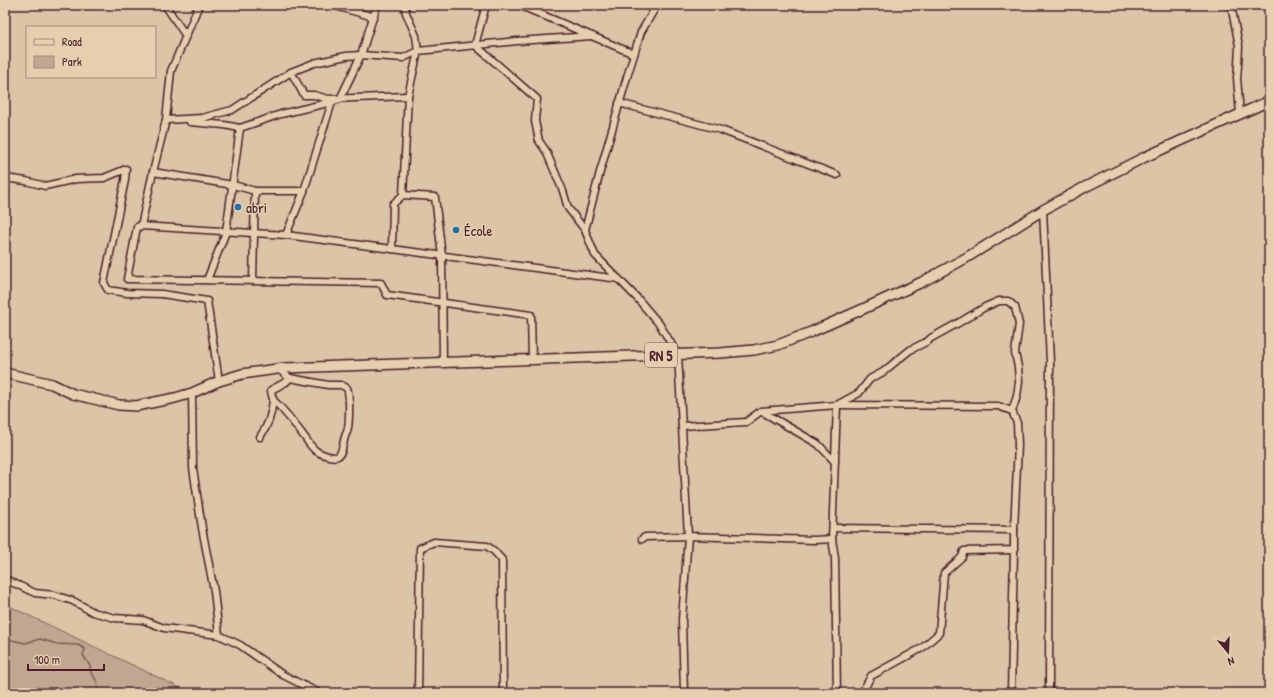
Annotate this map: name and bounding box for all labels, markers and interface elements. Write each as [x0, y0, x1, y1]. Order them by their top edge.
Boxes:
legend [26, 26, 156, 78]
text: Road [62, 33, 82, 50]
text: Park [62, 53, 82, 70]
place label: abri [246, 197, 267, 218]
marker: abri [233, 202, 243, 212]
place label: École [464, 220, 492, 241]
marker: École [451, 225, 461, 235]
road number: RN 5 [645, 343, 677, 367]
north arrow [1208, 632, 1248, 672]
scale bar [28, 646, 104, 672]
text: 100 m [34, 651, 60, 668]
text: N [1226, 654, 1236, 669]

